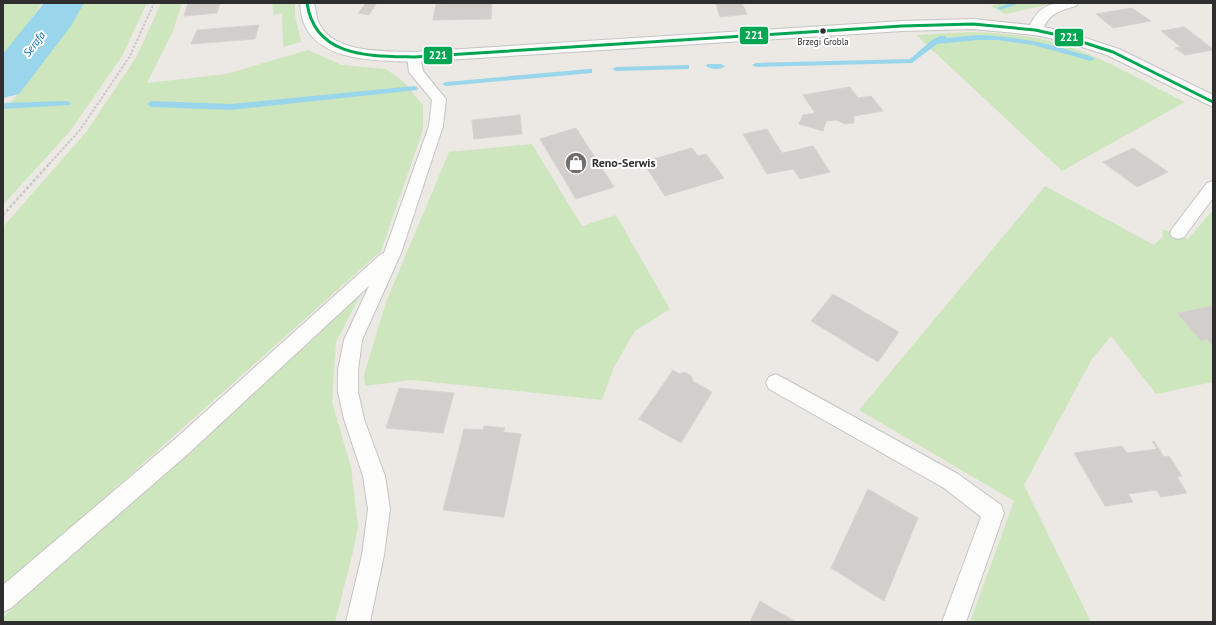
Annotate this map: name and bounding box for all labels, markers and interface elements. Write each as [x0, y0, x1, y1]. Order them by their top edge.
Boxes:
line badge: 221 [739, 26, 769, 45]
marker: Brzegi Grobla [818, 26, 828, 36]
water label: Serafa [20, 28, 48, 59]
text: 221 [745, 28, 763, 42]
line badge: 221 [1054, 28, 1084, 47]
text: 221 [1060, 30, 1078, 44]
place label: Brzegi Grobla [797, 36, 849, 47]
line badge: 221 [423, 46, 453, 65]
text: 221 [429, 48, 447, 62]
shop icon: Reno-Serwis [563, 150, 589, 176]
place label: Reno-Serwis [592, 155, 656, 170]

